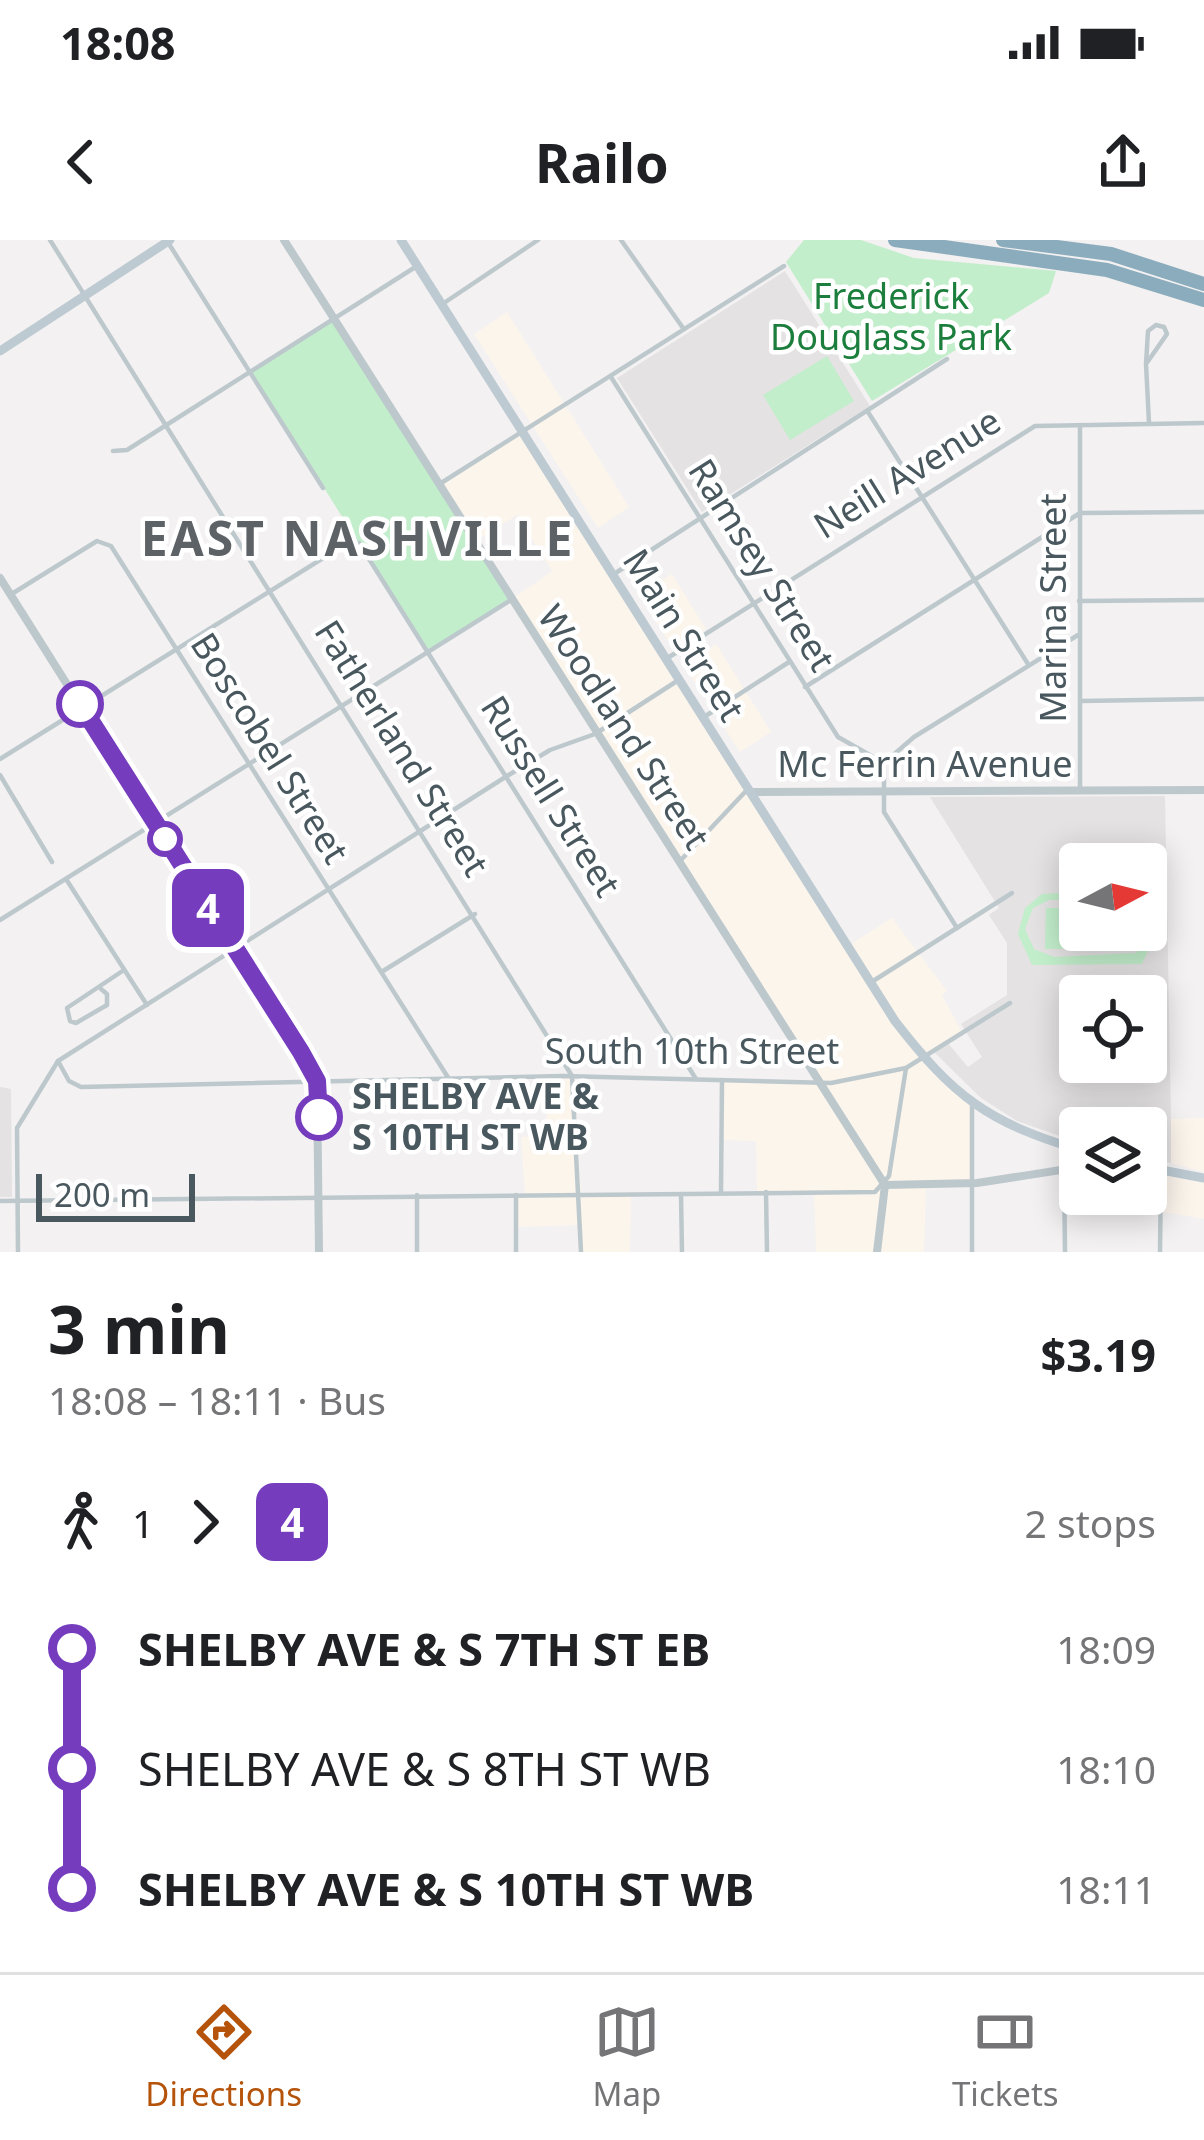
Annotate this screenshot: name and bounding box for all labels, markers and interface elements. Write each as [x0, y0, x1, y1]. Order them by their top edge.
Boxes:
text: 18:08 [60, 12, 176, 73]
text: Railo [535, 125, 669, 199]
icon: back [48, 129, 114, 195]
icon: share [1090, 129, 1156, 195]
park label: Frederick Douglass Park [770, 271, 1012, 361]
street label: Neill Avenue [804, 396, 1009, 549]
street label: Ramsey Street [678, 449, 847, 680]
street label: Marina Street [1028, 493, 1077, 723]
district label: EAST NASHVILLE [141, 505, 575, 570]
street label: Main Street [612, 539, 757, 730]
street label: Woodland Street [527, 595, 722, 858]
street label: Fatherland Street [304, 610, 501, 885]
street label: Boscobel Street [180, 623, 361, 872]
unlabelled marker [58, 682, 102, 726]
street label: Russell Street [470, 686, 633, 905]
street label: Mc Ferrin Avenue [777, 739, 1073, 788]
unlabelled marker [149, 823, 181, 855]
north arrow [1059, 843, 1167, 951]
map controls [1059, 843, 1167, 1215]
line badge: 4 [169, 869, 247, 947]
text: 4 [196, 879, 220, 936]
button: locate [1059, 975, 1167, 1083]
street label: South 10th Street [545, 1026, 839, 1075]
place label: SHELBY AVE & S 10TH ST WB [352, 1071, 599, 1161]
marker: SHELBY AVE & S 10TH ST WB [297, 1095, 341, 1139]
button: layers [1059, 1107, 1167, 1215]
scale bar [36, 1168, 195, 1221]
text: 200 m [54, 1172, 150, 1217]
text: 3 min [48, 1283, 230, 1373]
text: $3.19 [1040, 1324, 1156, 1385]
text: 18:08 – 18:11 · Bus [48, 1373, 386, 1426]
icon: walk [48, 1489, 114, 1555]
icon: forward [172, 1489, 238, 1555]
text: 4 [280, 1493, 304, 1550]
text: 1 [132, 1496, 154, 1549]
text: 2 stops [1025, 1496, 1156, 1549]
text: SHELBY AVE & S 7TH ST EB [138, 1618, 710, 1679]
text: 18:09 [1056, 1622, 1156, 1675]
text: SHELBY AVE & S 8TH ST WB [138, 1738, 711, 1799]
text: 18:10 [1056, 1742, 1156, 1795]
text: SHELBY AVE & S 10TH ST WB [138, 1858, 754, 1919]
text: 18:11 [1056, 1862, 1156, 1915]
tab: Directions [145, 1999, 302, 2116]
tab: Map [593, 1999, 661, 2116]
tab: Tickets [952, 1999, 1059, 2116]

